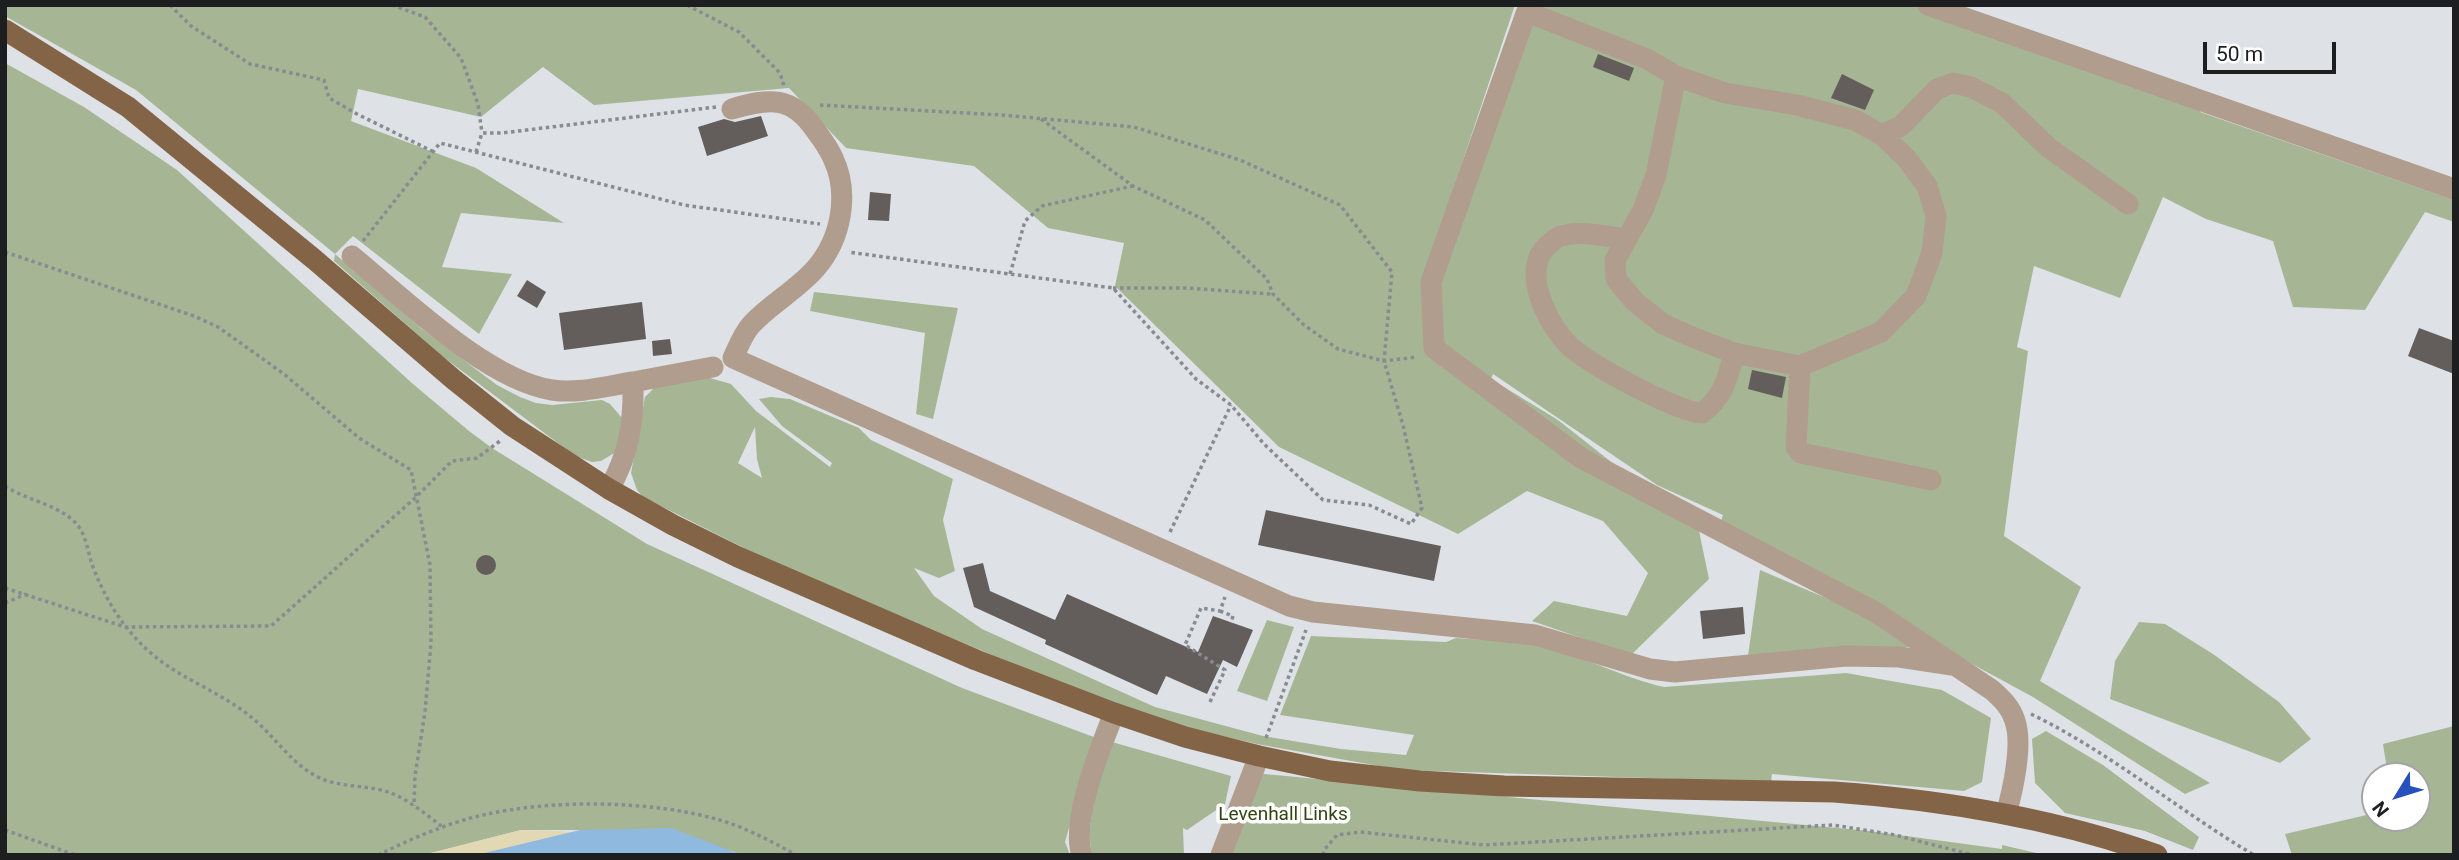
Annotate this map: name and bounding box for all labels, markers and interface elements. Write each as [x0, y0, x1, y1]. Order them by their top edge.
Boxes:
scale bar [2207, 28, 2340, 72]
text: 50 m [2216, 42, 2263, 66]
north arrow [2361, 762, 2431, 832]
text: N [2367, 797, 2394, 821]
park label: Levenhall Links [1218, 804, 1348, 826]

